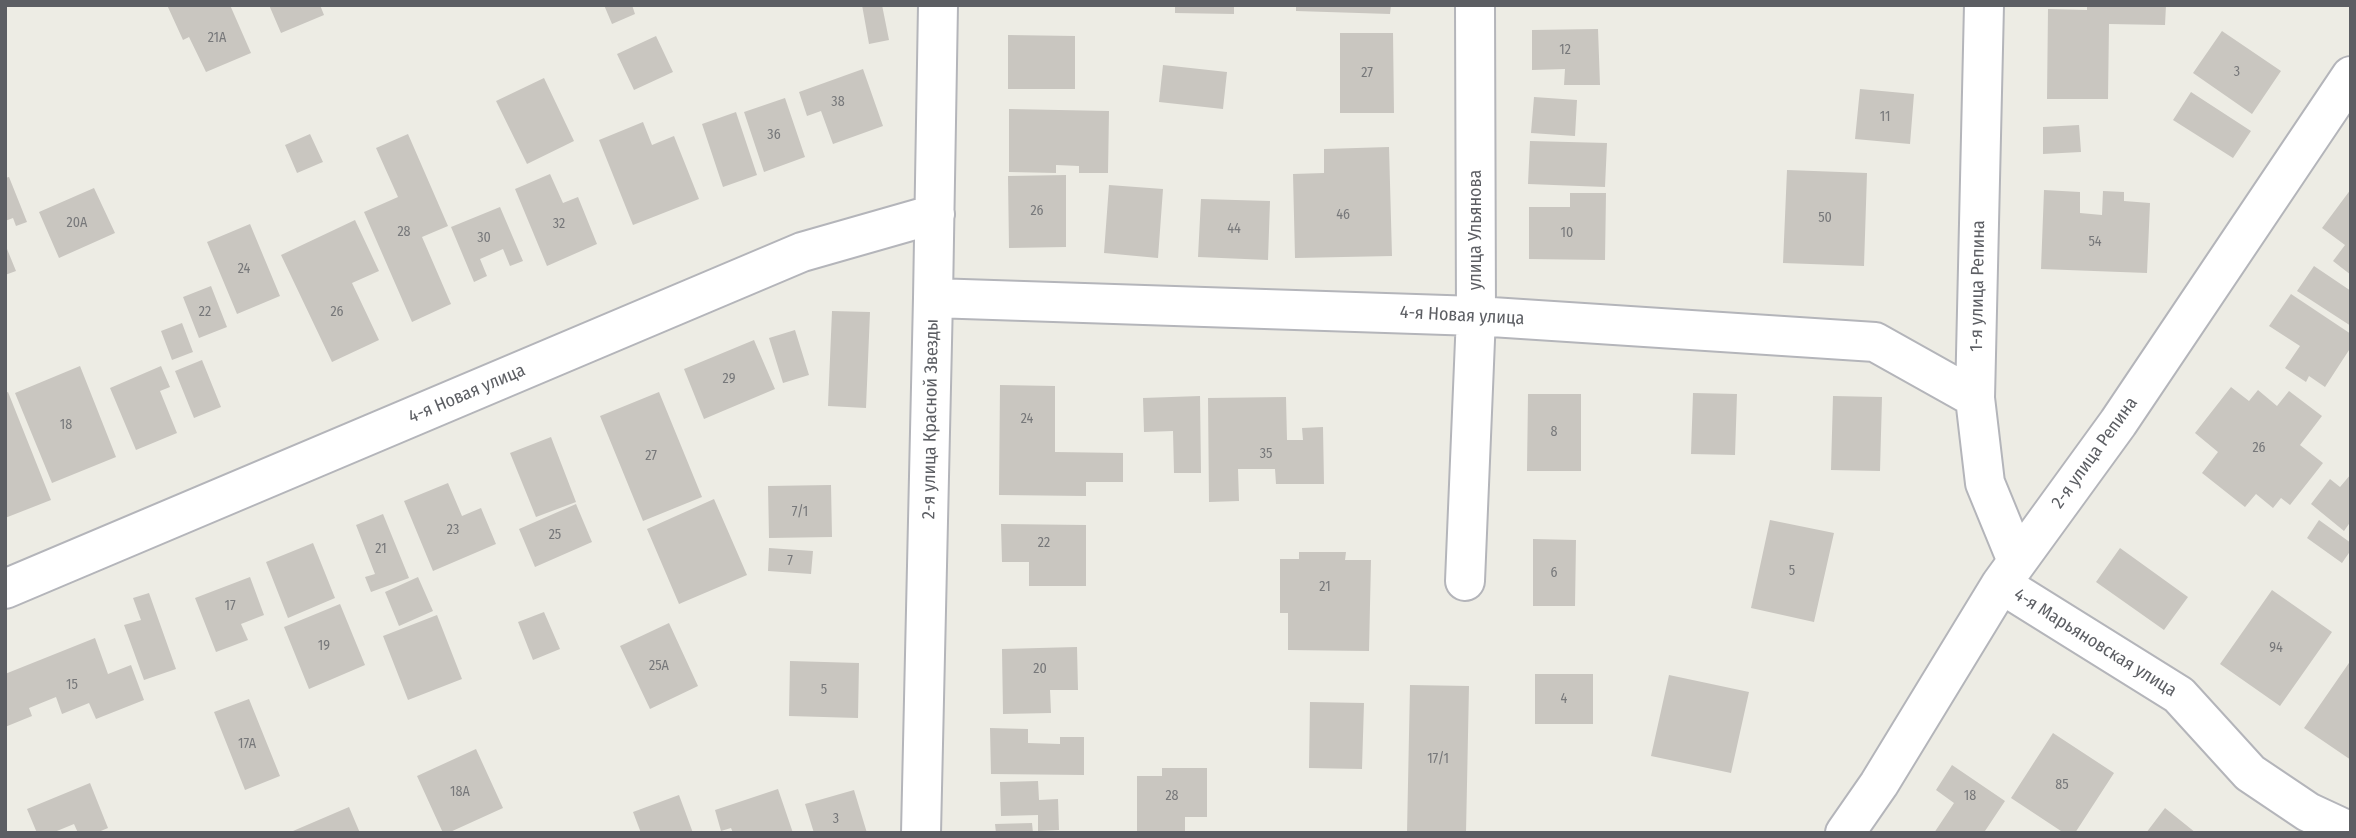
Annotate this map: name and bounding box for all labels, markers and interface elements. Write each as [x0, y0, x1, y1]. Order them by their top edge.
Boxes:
house number: 21А [208, 30, 226, 46]
house number: 12 [1559, 42, 1571, 58]
house number: 3 [2234, 64, 2240, 80]
house number: 27 [1361, 65, 1373, 81]
house number: 38 [831, 94, 845, 110]
house number: 11 [1880, 109, 1890, 125]
house number: 36 [767, 127, 781, 143]
street label: улица Ульянова [1465, 170, 1487, 290]
house number: 26 [1030, 203, 1044, 219]
house number: 46 [1336, 207, 1350, 223]
house number: 50 [1818, 210, 1832, 226]
house number: 20А [67, 215, 87, 231]
house number: 32 [553, 216, 565, 232]
street label: 1-я улица Репина [1966, 220, 1990, 352]
house number: 44 [1227, 221, 1241, 237]
house number: 28 [397, 224, 411, 240]
house number: 10 [1561, 225, 1573, 241]
house number: 30 [477, 230, 491, 246]
house number: 54 [2088, 234, 2102, 250]
house number: 24 [238, 261, 250, 277]
street label: 4-я Новая улица [1399, 302, 1525, 330]
house number: 22 [199, 304, 211, 320]
house number: 26 [330, 304, 344, 320]
street label: 2-я улица Красной Звезды [918, 319, 944, 519]
street label: 4-я Новая улица [405, 360, 529, 428]
house number: 29 [723, 371, 735, 387]
street label: 2-я улица Репина [2047, 393, 2143, 513]
house number: 24 [1021, 411, 1033, 427]
house number: 18 [60, 417, 72, 433]
house number: 8 [1551, 424, 1557, 440]
house number: 26 [2252, 440, 2266, 456]
house number: 35 [1260, 446, 1272, 462]
house number: 27 [645, 448, 657, 464]
house number: 7/1 [792, 504, 808, 520]
house number: 23 [447, 522, 459, 538]
house number: 25 [549, 527, 561, 543]
house number: 22 [1038, 535, 1050, 551]
house number: 21 [375, 541, 387, 557]
house number: 7 [787, 553, 793, 569]
house number: 5 [1789, 563, 1795, 579]
house number: 6 [1551, 565, 1557, 581]
house number: 21 [1319, 579, 1331, 595]
street label: 4-я Марьяновская улица [2010, 584, 2180, 702]
house number: 17 [224, 598, 236, 614]
house number: 19 [318, 638, 330, 654]
house number: 94 [2269, 640, 2283, 656]
house number: 25А [649, 658, 669, 674]
house number: 20 [1033, 661, 1047, 677]
house number: 15 [66, 677, 78, 693]
house number: 5 [821, 682, 827, 698]
house number: 4 [1561, 691, 1567, 707]
house number: 17А [238, 736, 256, 752]
house number: 17/1 [1427, 751, 1449, 767]
house number: 85 [2055, 777, 2069, 793]
house number: 18А [450, 784, 470, 800]
house number: 28 [1165, 788, 1179, 804]
house number: 18 [1964, 788, 1976, 804]
house number: 3 [833, 811, 839, 827]

